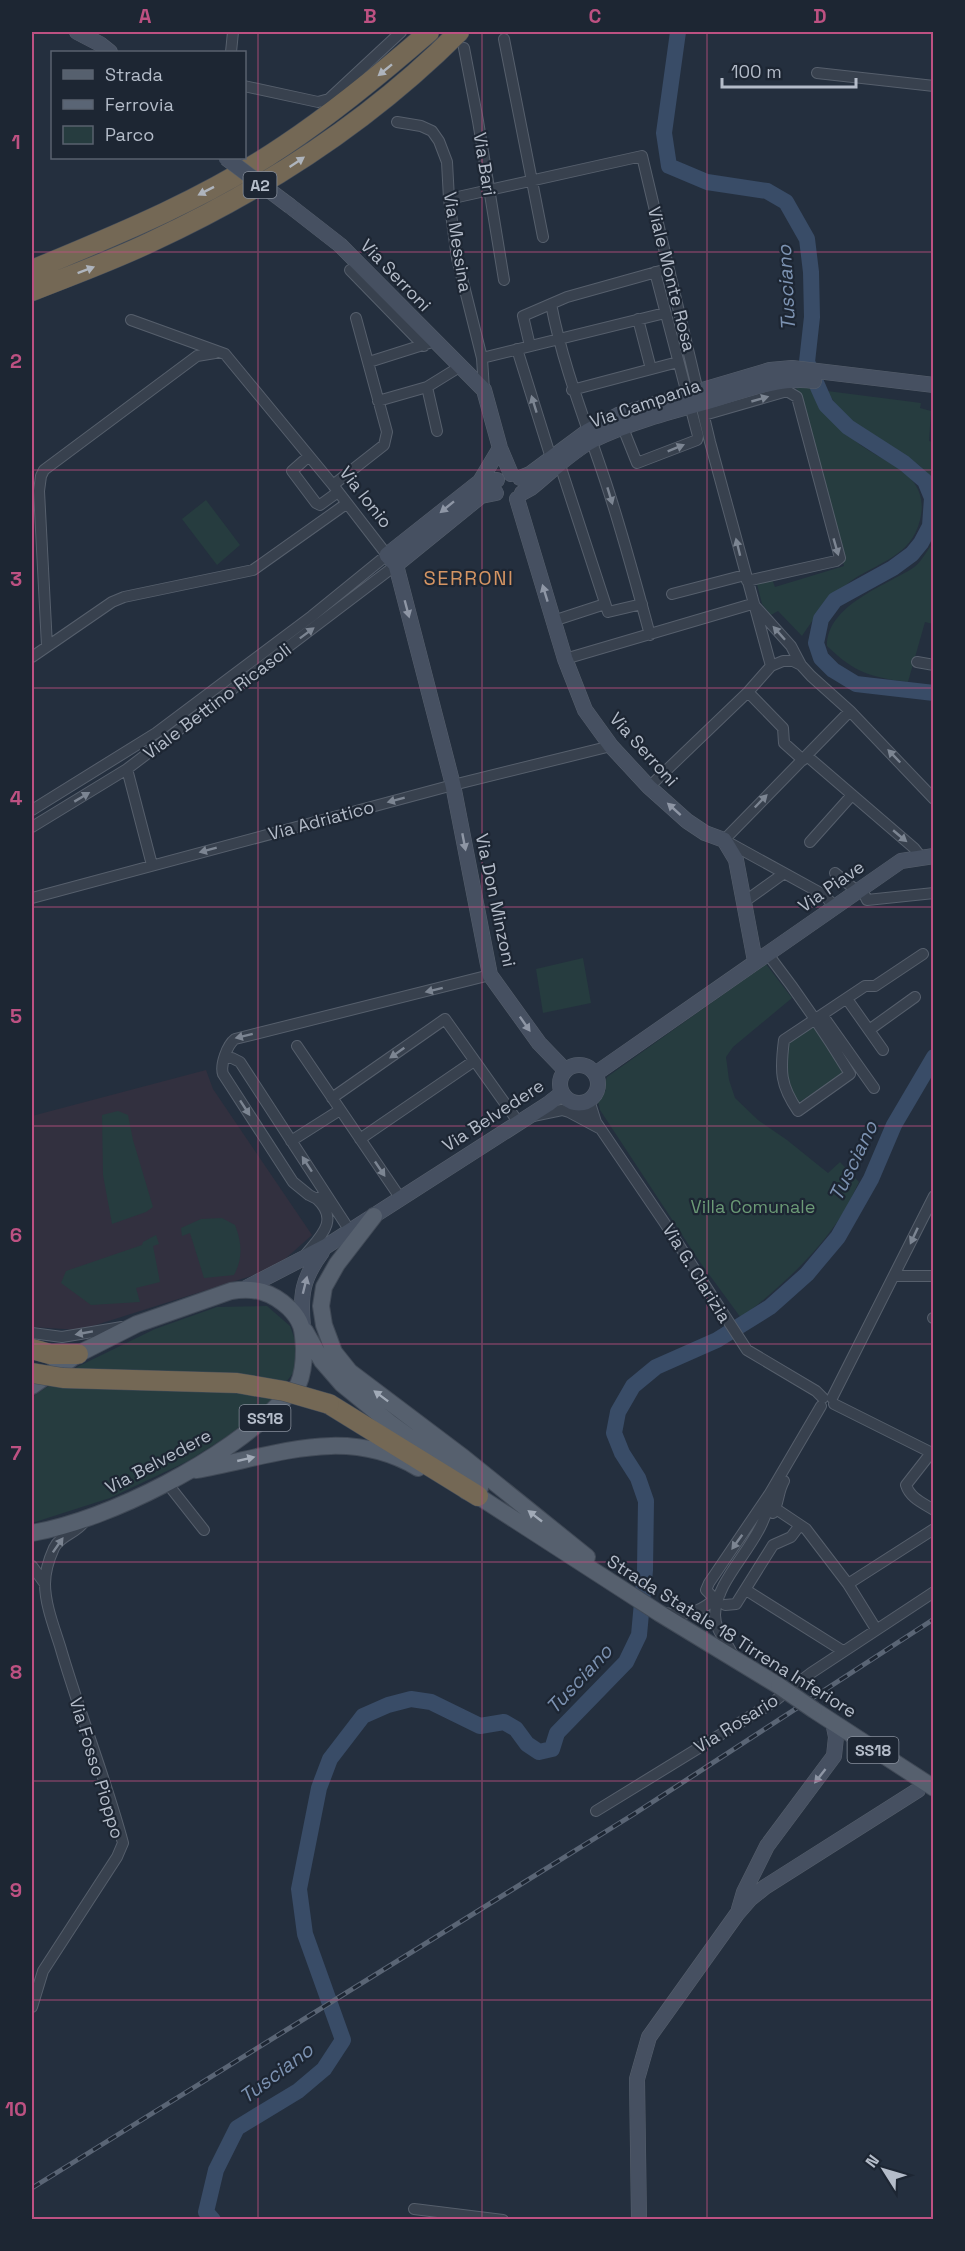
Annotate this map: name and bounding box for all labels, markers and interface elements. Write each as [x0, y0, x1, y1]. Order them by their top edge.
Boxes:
text: A [139, 3, 152, 29]
text: B [363, 3, 377, 29]
text: C [589, 3, 602, 29]
text: D [813, 3, 827, 29]
legend [51, 51, 246, 159]
scale bar [722, 51, 856, 89]
text: 100 m [731, 60, 782, 83]
text: Strada [105, 63, 163, 86]
one-way arrow [378, 63, 393, 76]
text: Ferrovia [105, 93, 174, 116]
text: Parco [105, 123, 154, 146]
text: 1 [11, 129, 21, 155]
street label: Via Bari [469, 131, 501, 197]
one-way arrow [288, 156, 304, 168]
road number: A2 [244, 172, 276, 198]
one-way arrow [198, 186, 215, 196]
street label: Via Messina [439, 190, 477, 294]
street label: Viale Monte Rosa [643, 204, 701, 354]
street label: Via Serroni [356, 234, 436, 316]
water label: Tusciano [771, 244, 801, 332]
one-way arrow [77, 265, 95, 274]
text: 2 [10, 348, 22, 374]
street label: Via Campania [587, 373, 703, 433]
one-way arrow [751, 394, 769, 403]
one-way arrow [529, 395, 538, 413]
one-way arrow [667, 443, 685, 452]
street label: Via Ionio [335, 461, 397, 533]
one-way arrow [606, 487, 615, 505]
one-way arrow [440, 501, 455, 513]
one-way arrow [733, 538, 742, 556]
one-way arrow [832, 538, 841, 556]
district label: SERRONI [424, 565, 514, 591]
text: 3 [10, 566, 22, 592]
one-way arrow [540, 584, 549, 602]
one-way arrow [403, 600, 413, 618]
one-way arrow [299, 626, 315, 639]
one-way arrow [773, 626, 786, 641]
street label: Viale Bettino Ricasoli [138, 638, 296, 764]
street label: Via Serroni [605, 707, 683, 791]
one-way arrow [887, 748, 901, 763]
text: 4 [10, 785, 23, 811]
one-way arrow [74, 791, 90, 802]
street label: Via Adriatico [265, 795, 377, 845]
one-way arrow [754, 795, 768, 809]
one-way arrow [387, 796, 405, 805]
one-way arrow [668, 803, 682, 817]
one-way arrow [892, 829, 907, 843]
street label: Via Don Minzoni [471, 831, 521, 969]
one-way arrow [460, 833, 469, 852]
one-way arrow [199, 846, 217, 856]
street label: Via Piave [793, 855, 869, 917]
one-way arrow [425, 986, 443, 996]
text: 5 [10, 1003, 22, 1029]
one-way arrow [519, 1015, 531, 1031]
one-way arrow [235, 1032, 253, 1042]
one-way arrow [389, 1047, 405, 1058]
street label: Via Belvedere [438, 1074, 548, 1156]
one-way arrow [239, 1100, 250, 1116]
water label: Tusciano [822, 1116, 884, 1205]
one-way arrow [301, 1156, 312, 1173]
one-way arrow [374, 1161, 385, 1177]
park label: Villa Comunale [691, 1195, 815, 1218]
street label: Via G. Clarizia [657, 1219, 737, 1327]
text: 6 [10, 1222, 22, 1248]
one-way arrow [909, 1227, 918, 1244]
one-way arrow [300, 1275, 310, 1294]
one-way arrow [75, 1329, 94, 1338]
one-way arrow [373, 1389, 389, 1402]
road number: SS18 [240, 1405, 290, 1431]
street label: Via Belvedere [101, 1423, 215, 1499]
text: 7 [10, 1440, 22, 1466]
one-way arrow [237, 1454, 255, 1464]
one-way arrow [527, 1510, 542, 1522]
one-way arrow [731, 1533, 743, 1549]
one-way arrow [52, 1537, 64, 1553]
street label: Strada Statale 18 Tirrena Inferiore [603, 1549, 861, 1723]
water label: Tusciano [540, 1638, 618, 1719]
text: 8 [10, 1659, 22, 1685]
street label: Via Rosario [690, 1688, 782, 1758]
street label: Via Fosso Pioppo [65, 1695, 129, 1841]
road number: SS18 [848, 1737, 898, 1763]
one-way arrow [815, 1768, 827, 1783]
text: 9 [10, 1877, 22, 1903]
water label: Tusciano [234, 2036, 319, 2109]
text: 10 [5, 2096, 27, 2122]
north arrow [854, 2140, 914, 2200]
text: N [861, 2151, 884, 2172]

